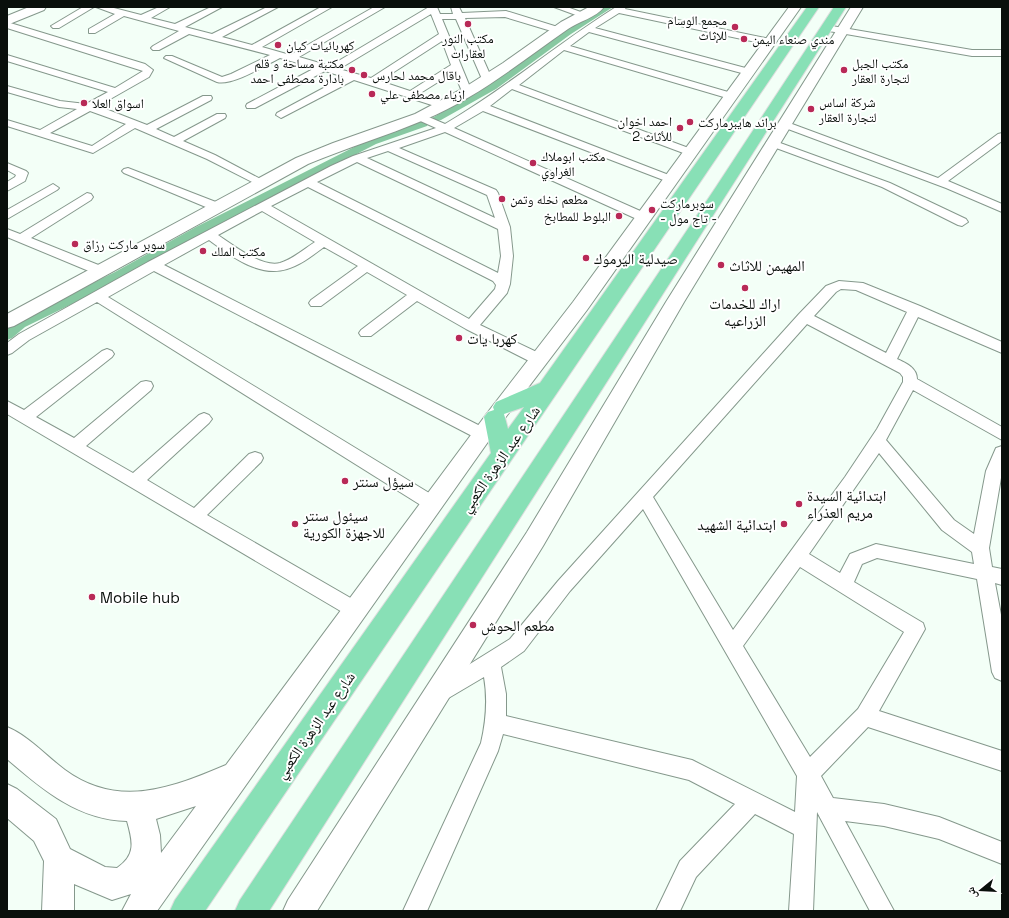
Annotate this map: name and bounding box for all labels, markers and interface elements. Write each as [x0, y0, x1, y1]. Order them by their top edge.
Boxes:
place label: مجمع الوسام للإثاث [667, 12, 727, 44]
marker: مكتب النور لعقارات [463, 19, 473, 29]
marker: مجمع الوسام للإثاث [730, 22, 740, 32]
place label: مكتب النور لعقارات [441, 30, 494, 62]
place label: مندي صنعاء اليمن [752, 31, 835, 50]
marker: مندي صنعاء اليمن [739, 34, 749, 44]
place label: كهربائيات كيان [286, 37, 355, 54]
marker: كهربائيات كيان [273, 40, 283, 50]
place label: مكتبة مساحة و قلم بادارة مصطفى احمد [251, 55, 344, 87]
place label: مكتب الجبل لتجارة العقار [851, 55, 910, 87]
marker: مكتبة مساحة و قلم بادارة مصطفى احمد [347, 65, 357, 75]
marker: مكتب الجبل لتجارة العقار [839, 65, 849, 75]
place label: باقال محمد لحارس [372, 67, 461, 84]
marker: باقال محمد لحارس [359, 70, 369, 80]
place label: ازياء مصطفى علي [380, 86, 465, 105]
marker: ازياء مصطفى علي [367, 89, 377, 99]
place label: شركة اساس لتجارة العقار [818, 94, 877, 126]
place label: اسواق العلا [92, 95, 144, 112]
marker: اسواق العلا [79, 98, 89, 108]
marker: شركة اساس لتجارة العقار [806, 104, 816, 114]
place label: احمد اخوان 2 للأثاث [618, 113, 672, 145]
place label: براند هايبرماركت [698, 114, 777, 131]
marker: براند هايبرماركت [685, 117, 695, 127]
marker: احمد اخوان 2 للأثاث [675, 123, 685, 133]
place label: مكتب ابوملاك الغراوي [541, 148, 605, 182]
marker: مكتب ابوملاك الغراوي [528, 158, 538, 168]
place label: مطعم نخله وتمن [510, 191, 588, 208]
marker: مطعم نخله وتمن [497, 194, 507, 204]
place label: سوبرماركت - تاج مول - [660, 195, 717, 228]
marker: سوبرماركت - تاج مول - [647, 205, 657, 215]
place label: البلوط للمطابخ [544, 208, 611, 226]
marker: البلوط للمطابخ [614, 211, 624, 221]
place label: سوبر ماركت رزاق [83, 236, 165, 253]
marker: سوبر ماركت رزاق [70, 239, 80, 249]
place label: مكتب الملك [211, 243, 266, 260]
marker: مكتب الملك [198, 246, 208, 256]
place label: صيدلية اليرموك [594, 249, 678, 268]
marker: صيدلية اليرموك [581, 253, 591, 263]
place label: المهيمن للاثاث [729, 256, 805, 276]
marker: المهيمن للاثاث [716, 260, 726, 270]
marker: اراك للخدمات الزراعيه [740, 283, 750, 293]
place label: اراك للخدمات الزراعيه [709, 294, 781, 330]
place label: كهربا يات [467, 329, 517, 348]
marker: كهربا يات [454, 333, 464, 343]
street label: شارع عبد الزهرة الكعبي [456, 402, 546, 518]
place label: سيؤل سنتر [352, 472, 414, 492]
marker: سيؤل سنتر [340, 476, 350, 486]
place label: ابتدائية السيدة مريم العذراء [807, 486, 886, 523]
marker: ابتدائية السيدة مريم العذراء [794, 499, 804, 509]
place label: سيئول سنتر للاجهزة الكورية [302, 506, 385, 542]
place label: ابتدائية الشهيد [697, 515, 776, 534]
marker: سيئول سنتر للاجهزة الكورية [290, 519, 300, 529]
marker: ابتدائية الشهيد [779, 519, 789, 529]
place label: Mobile hub [100, 588, 180, 607]
marker: Mobile hub [87, 592, 97, 602]
place label: مطعم الحوش [481, 616, 554, 636]
marker: مطعم الحوش [468, 620, 478, 630]
street label: شارع عبد الزهرة الكعبي [271, 668, 361, 784]
north arrow [961, 870, 1001, 910]
text: ش [963, 885, 981, 901]

